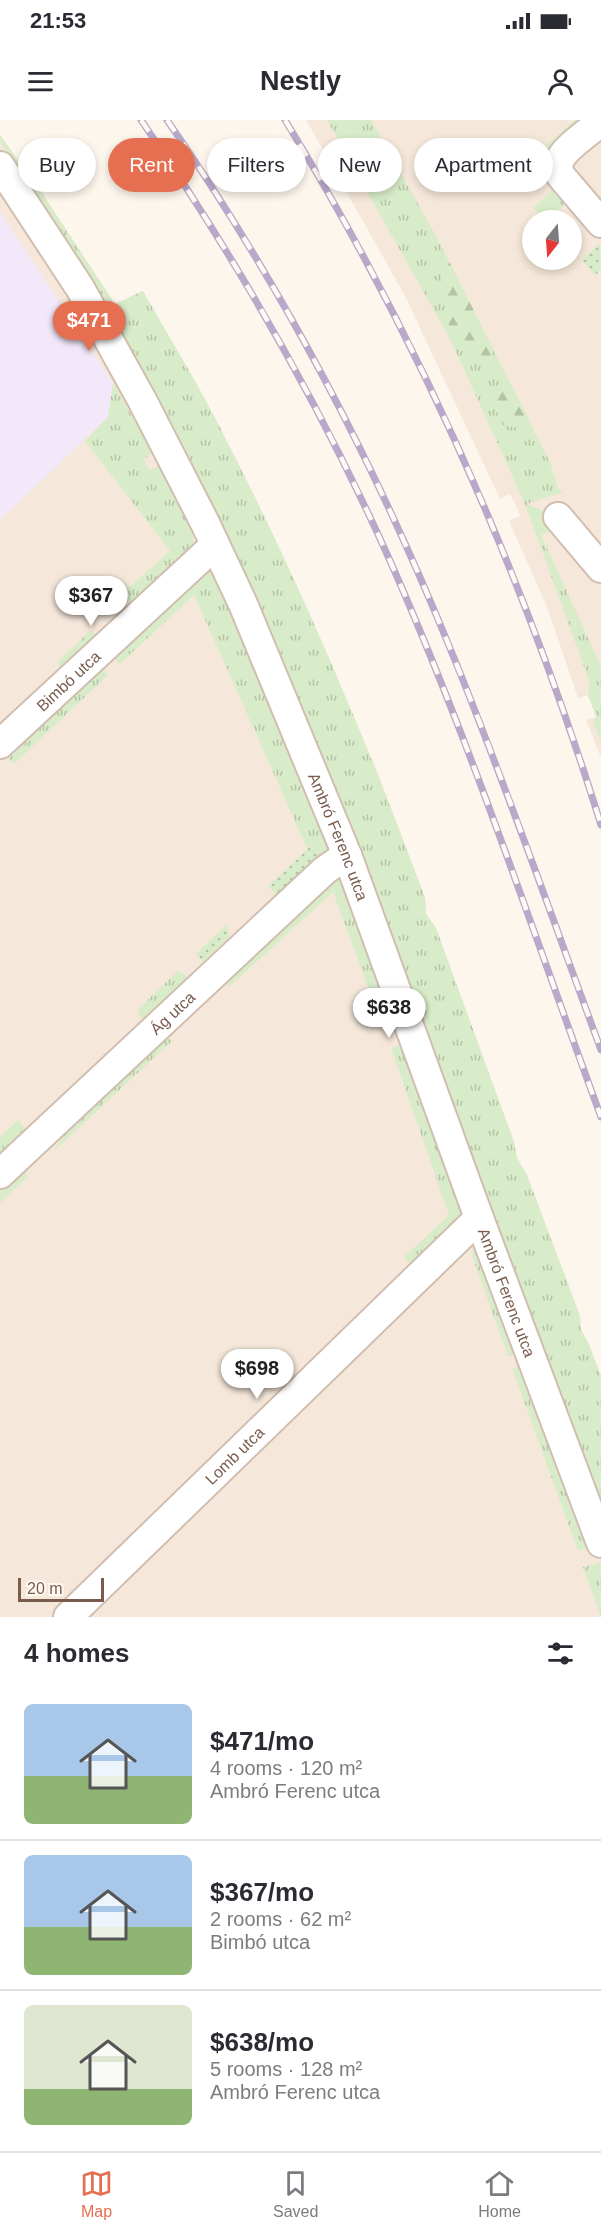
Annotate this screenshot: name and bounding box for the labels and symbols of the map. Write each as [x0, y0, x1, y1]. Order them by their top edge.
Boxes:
north arrow [522, 210, 582, 270]
pin: $471 [53, 301, 125, 352]
pin: $367 [55, 576, 127, 627]
street label: Bimbó utca [33, 648, 104, 715]
street label: Ambró Ferenc utca [305, 770, 371, 903]
street label: Ág utca [146, 988, 198, 1038]
pin: $638 [353, 988, 425, 1039]
street label: Ambró Ferenc utca [475, 1226, 538, 1359]
pin: $698 [221, 1349, 293, 1400]
street label: Lomb utca [202, 1424, 268, 1488]
scale bar [18, 1575, 104, 1602]

